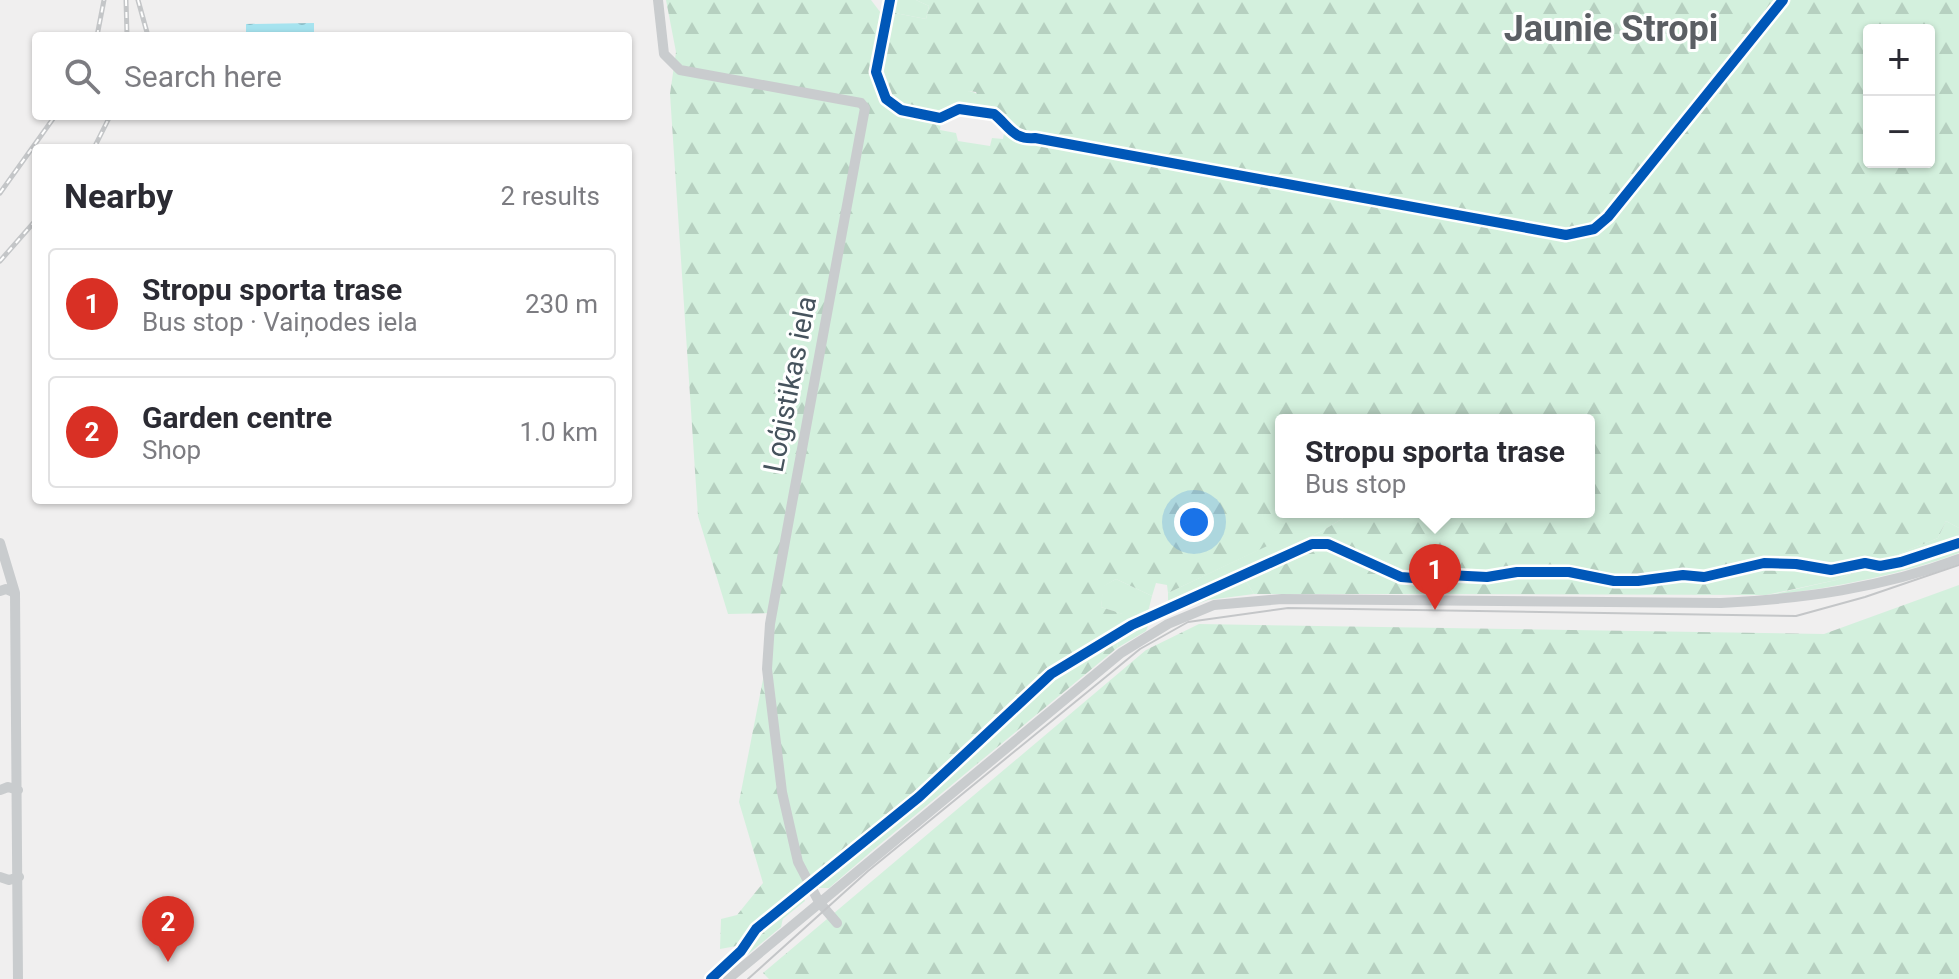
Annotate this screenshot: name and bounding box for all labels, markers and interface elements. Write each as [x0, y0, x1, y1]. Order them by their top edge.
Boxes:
district label: Jaunie Stropi [1504, 8, 1718, 50]
map controls [1863, 24, 1935, 168]
button: + [1863, 24, 1935, 96]
search box [32, 32, 632, 120]
icon: search [60, 54, 104, 98]
text: Search here [124, 59, 282, 94]
button: − [1863, 96, 1935, 168]
text: Nearby [64, 176, 173, 216]
text: 2 results [501, 181, 600, 211]
text: Stropu sporta trase [142, 272, 402, 307]
text: 1 [85, 289, 99, 319]
text: 230 m [525, 289, 598, 319]
street label: Loģistikas iela [757, 293, 823, 475]
text: Bus stop · Vaiņodes iela [142, 307, 418, 337]
text: Garden centre [142, 400, 332, 435]
popup [1275, 414, 1595, 518]
text: 2 [85, 417, 99, 447]
text: 1.0 km [519, 417, 598, 447]
text: Stropu sporta trase [1305, 434, 1565, 469]
text: Shop [142, 435, 201, 465]
text: Bus stop [1305, 469, 1406, 499]
your location [1174, 502, 1214, 542]
pin: 1 [1409, 544, 1461, 610]
pin: 2 [142, 896, 194, 962]

